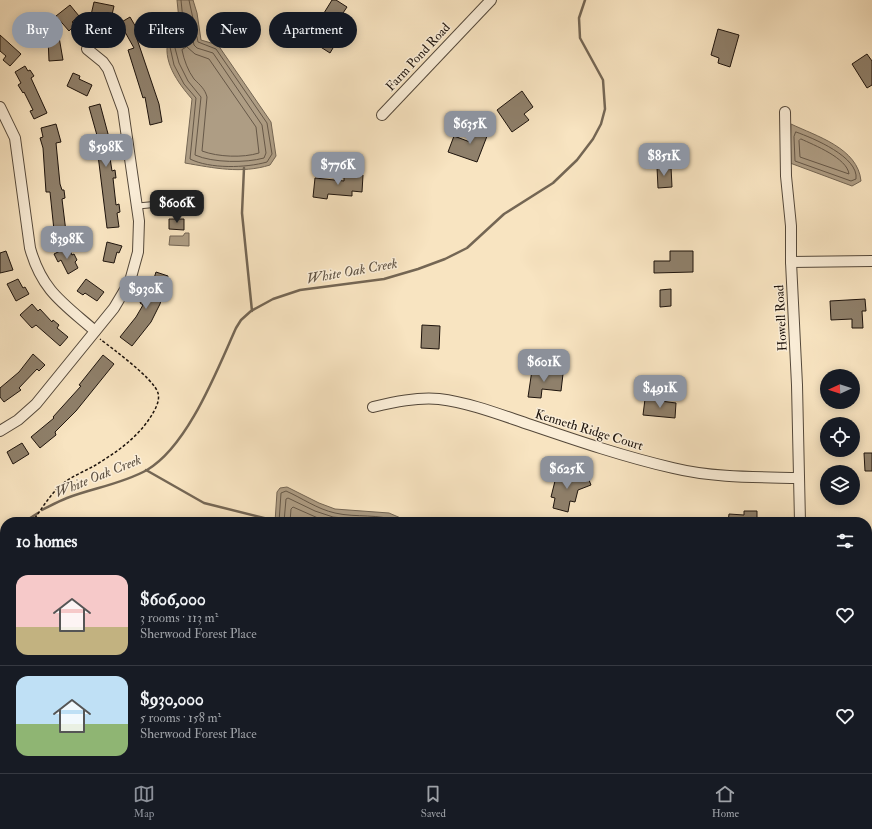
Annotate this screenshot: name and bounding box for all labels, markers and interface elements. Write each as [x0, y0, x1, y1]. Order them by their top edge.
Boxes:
chip: Buy [12, 12, 63, 48]
chip: Rent [71, 12, 126, 48]
chip: Filters [134, 12, 198, 48]
chip: New [206, 12, 261, 48]
chip: Apartment [269, 12, 357, 48]
street label: Farm Pond Road [382, 19, 454, 94]
pin: $635K [442, 111, 498, 145]
text: $635K [453, 116, 487, 132]
pin: $598K [78, 134, 134, 168]
text: $598K [89, 139, 123, 155]
pin: $851K [636, 143, 692, 177]
text: $851K [648, 148, 680, 164]
pin: $776K [310, 152, 366, 186]
text: $776K [321, 157, 355, 173]
pin: $606K [149, 190, 205, 224]
text: $606K [159, 195, 195, 211]
pin: $398K [39, 226, 95, 260]
text: $398K [50, 231, 84, 247]
water label: White Oak Creek [305, 255, 399, 287]
pin: $930K [118, 276, 174, 310]
text: $930K [129, 281, 163, 297]
street label: Howell Road [771, 284, 791, 352]
pin: $601K [516, 349, 572, 383]
text: $601K [527, 354, 561, 370]
north arrow [820, 369, 860, 409]
map controls [820, 369, 860, 505]
pin: $491K [632, 375, 688, 409]
text: $491K [643, 380, 677, 396]
street label: Kenneth Ridge Court [533, 406, 645, 454]
button: locate [820, 417, 860, 457]
water label: White Oak Creek [52, 451, 144, 501]
pin: $625K [539, 456, 595, 490]
text: $625K [549, 461, 585, 477]
button: layers [820, 465, 860, 505]
icon: filters [834, 530, 856, 552]
text: 10 homes [16, 531, 77, 552]
text: $606,000 [140, 589, 206, 610]
icon: home [48, 591, 96, 639]
icon: heart [834, 604, 856, 626]
text: 3 rooms · 113 m² [140, 610, 218, 626]
text: Sherwood Forest Place [140, 626, 257, 642]
text: $930,000 [140, 689, 204, 710]
icon: home [48, 692, 96, 740]
icon: heart [834, 705, 856, 727]
text: 5 rooms · 158 m² [140, 710, 221, 726]
text: Sherwood Forest Place [140, 726, 257, 742]
tab: Map [133, 783, 155, 820]
tab: Saved [421, 783, 446, 820]
tab: Home [712, 783, 739, 820]

